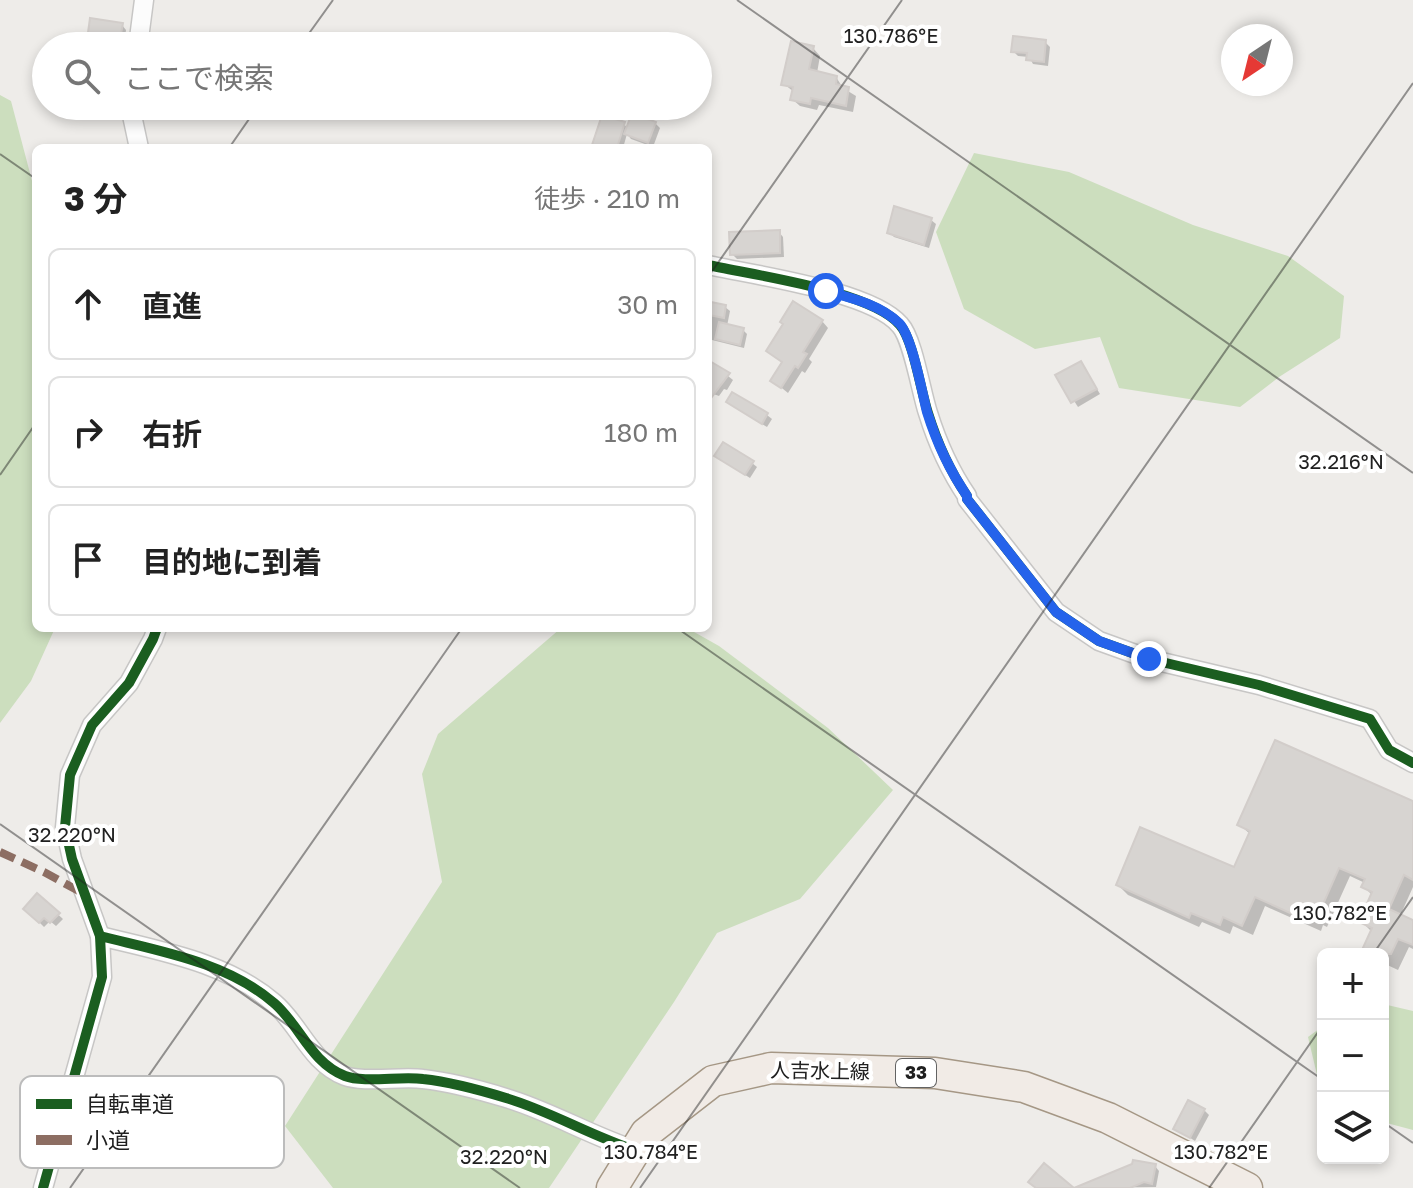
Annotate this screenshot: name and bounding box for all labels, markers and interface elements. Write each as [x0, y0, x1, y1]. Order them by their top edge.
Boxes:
text: 130.786°E [844, 23, 938, 47]
north arrow [1221, 24, 1293, 96]
search box [32, 32, 712, 120]
icon: search [60, 54, 104, 98]
text: ここで検索 [124, 60, 274, 96]
text: 3 分 [64, 178, 127, 218]
text: 徒歩 · 210 m [534, 183, 680, 214]
route start [808, 273, 844, 309]
icon: ahead [66, 282, 110, 326]
text: 直進 [142, 288, 202, 324]
text: 30 m [617, 289, 678, 320]
icon: right [66, 410, 110, 454]
text: 右折 [142, 416, 202, 452]
text: 180 m [604, 417, 678, 448]
text: 32.216°N [1298, 449, 1384, 473]
icon: arrive [66, 538, 110, 582]
text: 目的地に到着 [142, 544, 322, 580]
route end [1131, 641, 1167, 677]
text: 32.220°N [28, 822, 116, 846]
text: 130.782°E [1293, 900, 1387, 924]
map controls [1317, 948, 1389, 1164]
button: + [1317, 948, 1389, 1020]
button: − [1317, 1020, 1389, 1092]
street label: 人吉水上線 [770, 1057, 870, 1083]
road number: 33 [896, 1059, 936, 1087]
legend [20, 1076, 284, 1168]
text: 自転車道 [86, 1090, 174, 1117]
button: layers [1317, 1092, 1389, 1164]
text: 小道 [86, 1126, 130, 1153]
text: 130.784°E [604, 1139, 698, 1163]
text: 130.782°E [1174, 1139, 1268, 1163]
text: 32.220°N [460, 1144, 548, 1168]

